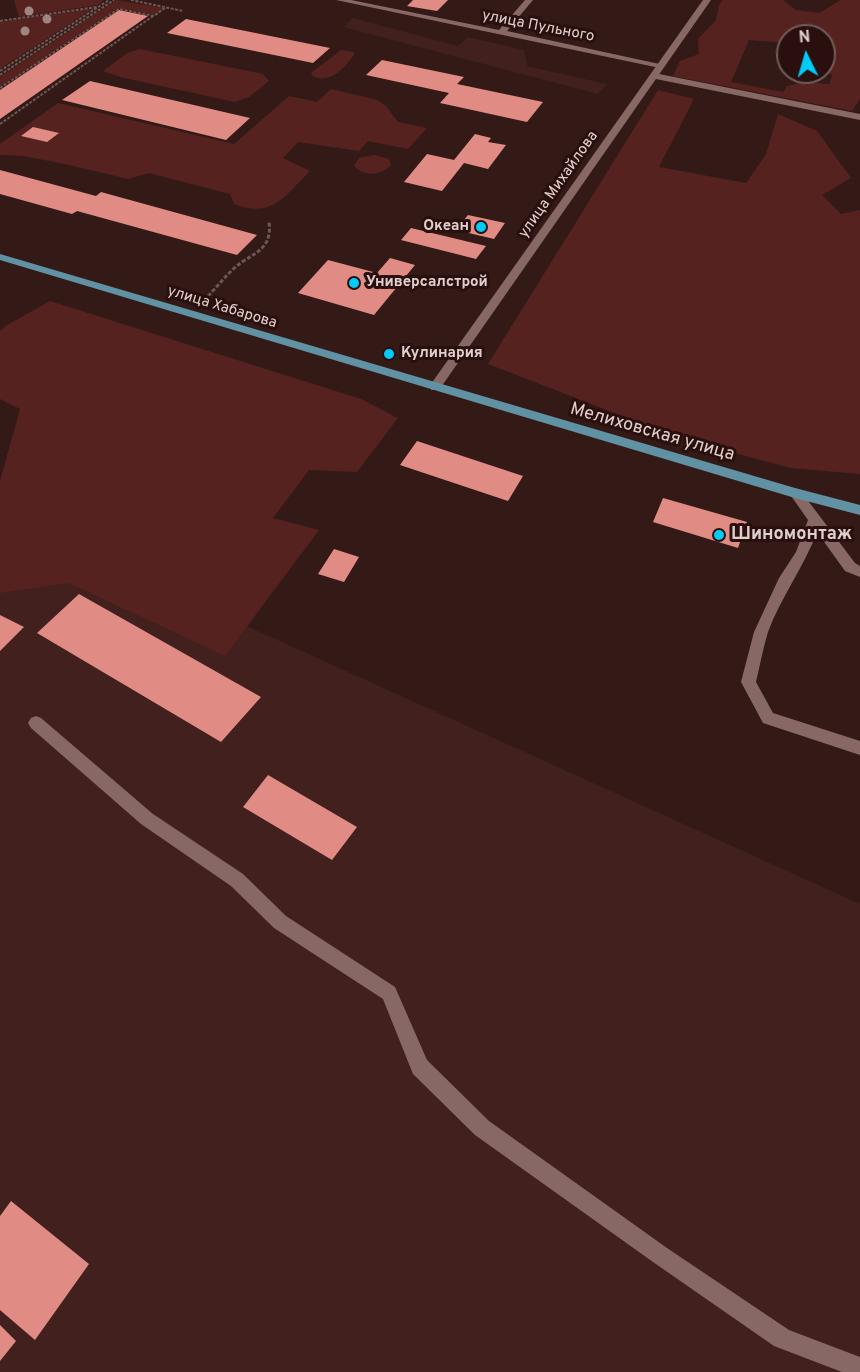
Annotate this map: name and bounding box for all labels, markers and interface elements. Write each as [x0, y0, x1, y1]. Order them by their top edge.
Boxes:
street label: улица Пульного [480, 7, 596, 47]
north arrow [776, 24, 836, 84]
text: N [798, 28, 811, 49]
street label: улица Михайлова [515, 128, 603, 242]
place label: Океан [423, 218, 469, 236]
marker: Океан [474, 220, 488, 234]
place label: Универсалстрой [366, 274, 488, 292]
marker: Универсалстрой [347, 276, 361, 290]
street label: улица Хабарова [165, 283, 279, 333]
place label: Кулинария [401, 345, 483, 363]
marker: Кулинария [382, 347, 396, 361]
street label: Мелиховская улица [567, 399, 737, 467]
place label: Шиномонтаж [731, 524, 852, 546]
marker: Шиномонтаж [712, 528, 726, 542]

